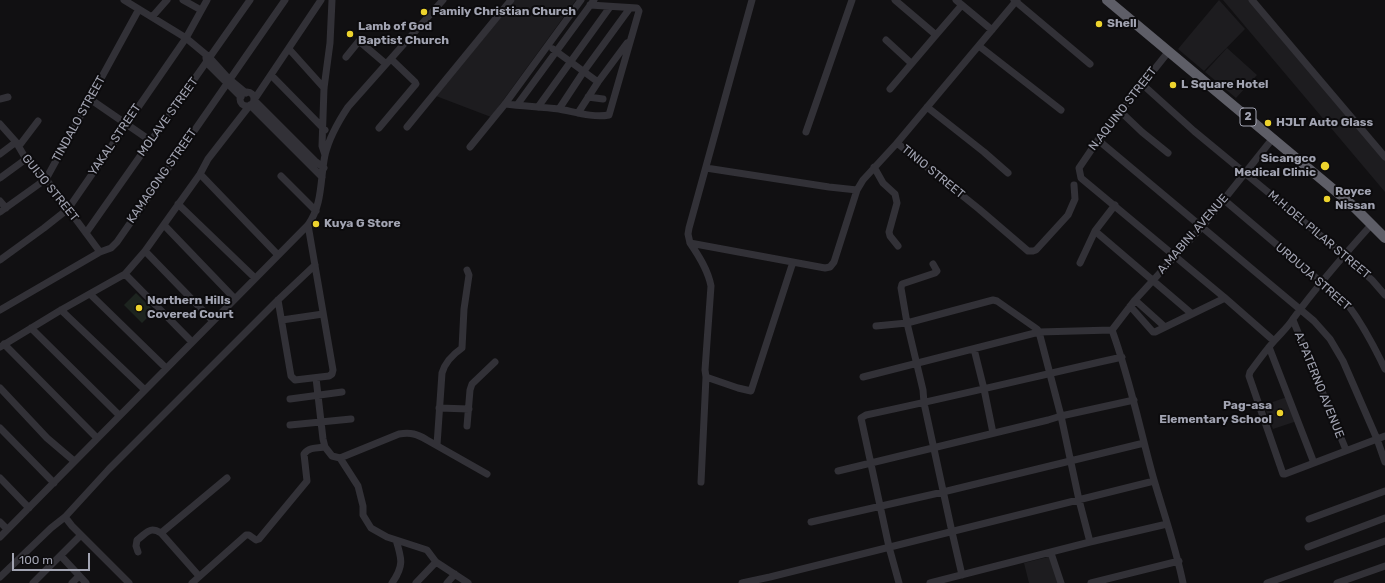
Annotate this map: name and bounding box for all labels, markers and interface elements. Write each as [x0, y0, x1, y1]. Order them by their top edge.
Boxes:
place label: Family Christian Church [432, 5, 576, 19]
marker: Family Christian Church [419, 7, 429, 17]
place label: Shell [1107, 17, 1137, 31]
marker: Shell [1094, 19, 1104, 29]
place label: Lamb of God Baptist Church [358, 20, 449, 48]
marker: Lamb of God Baptist Church [345, 29, 355, 39]
street label: N.AQUINO STREET [1086, 64, 1160, 154]
street label: TINDALO STREET [49, 73, 109, 165]
street label: MOLAVE STREET [135, 75, 201, 159]
place label: L Square Hotel [1181, 78, 1269, 92]
marker: L Square Hotel [1168, 80, 1178, 90]
street label: YAKAL STREET [86, 101, 144, 179]
road number: 2 [1240, 108, 1256, 126]
place label: HJLT Auto Glass [1276, 116, 1373, 130]
marker: HJLT Auto Glass [1263, 118, 1273, 128]
street label: KAMAGONG STREET [124, 126, 200, 226]
street label: TINIO STREET [899, 142, 967, 202]
street label: GUIJO STREET [19, 152, 81, 224]
place label: Sicangco Medical Clinic [1234, 152, 1316, 180]
marker: Sicangco Medical Clinic [1319, 160, 1331, 172]
place label: Royce Nissan [1335, 185, 1375, 213]
street label: M.H.DEL PILAR STREET [1265, 188, 1373, 282]
street label: A.MABINI AVENUE [1154, 191, 1232, 277]
marker: Royce Nissan [1322, 194, 1332, 204]
place label: Kuya G Store [324, 217, 401, 231]
marker: Kuya G Store [311, 219, 321, 229]
street label: URDUJA STREET [1272, 240, 1354, 314]
place label: Northern Hills Covered Court [147, 294, 234, 322]
marker: Northern Hills Covered Court [134, 303, 144, 313]
street label: A.PATERNO AVENUE [1291, 330, 1347, 440]
place label: Pag-asa Elementary School [1159, 399, 1272, 427]
marker: Pag-asa Elementary School [1275, 408, 1285, 418]
scale bar [14, 545, 92, 571]
text: 100 m [19, 553, 53, 567]

